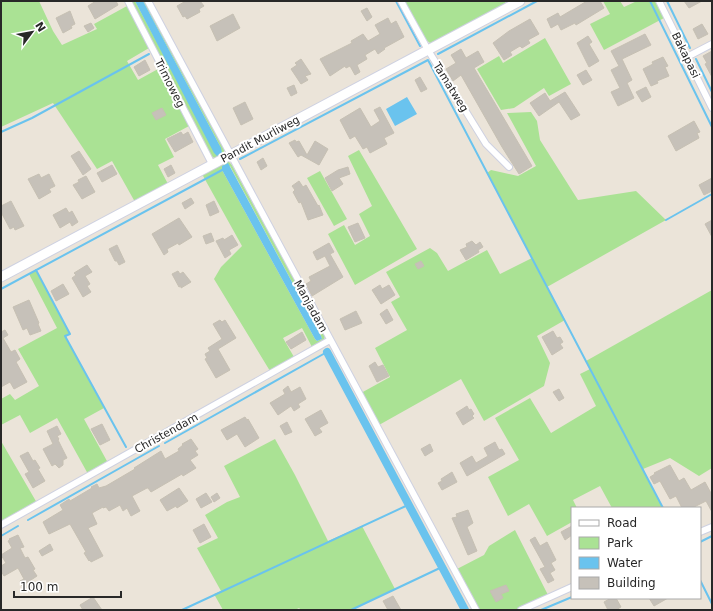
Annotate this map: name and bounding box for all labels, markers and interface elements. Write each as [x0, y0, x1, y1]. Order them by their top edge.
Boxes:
north arrow [12, 12, 52, 52]
text: N [32, 20, 48, 34]
street label: Bakapasi [669, 30, 702, 80]
street label: Trimoweg [151, 56, 187, 110]
street label: Tamatweg [430, 59, 471, 115]
street label: Pandit Murliweg [219, 113, 302, 166]
street label: Manjadam [291, 278, 330, 335]
street label: Christendam [132, 411, 200, 456]
legend [571, 507, 701, 599]
text: Road [607, 516, 637, 530]
text: Park [607, 536, 633, 550]
text: Water [607, 556, 643, 570]
scale bar [14, 573, 121, 599]
text: Building [607, 576, 656, 590]
text: 100 m [20, 580, 58, 594]

